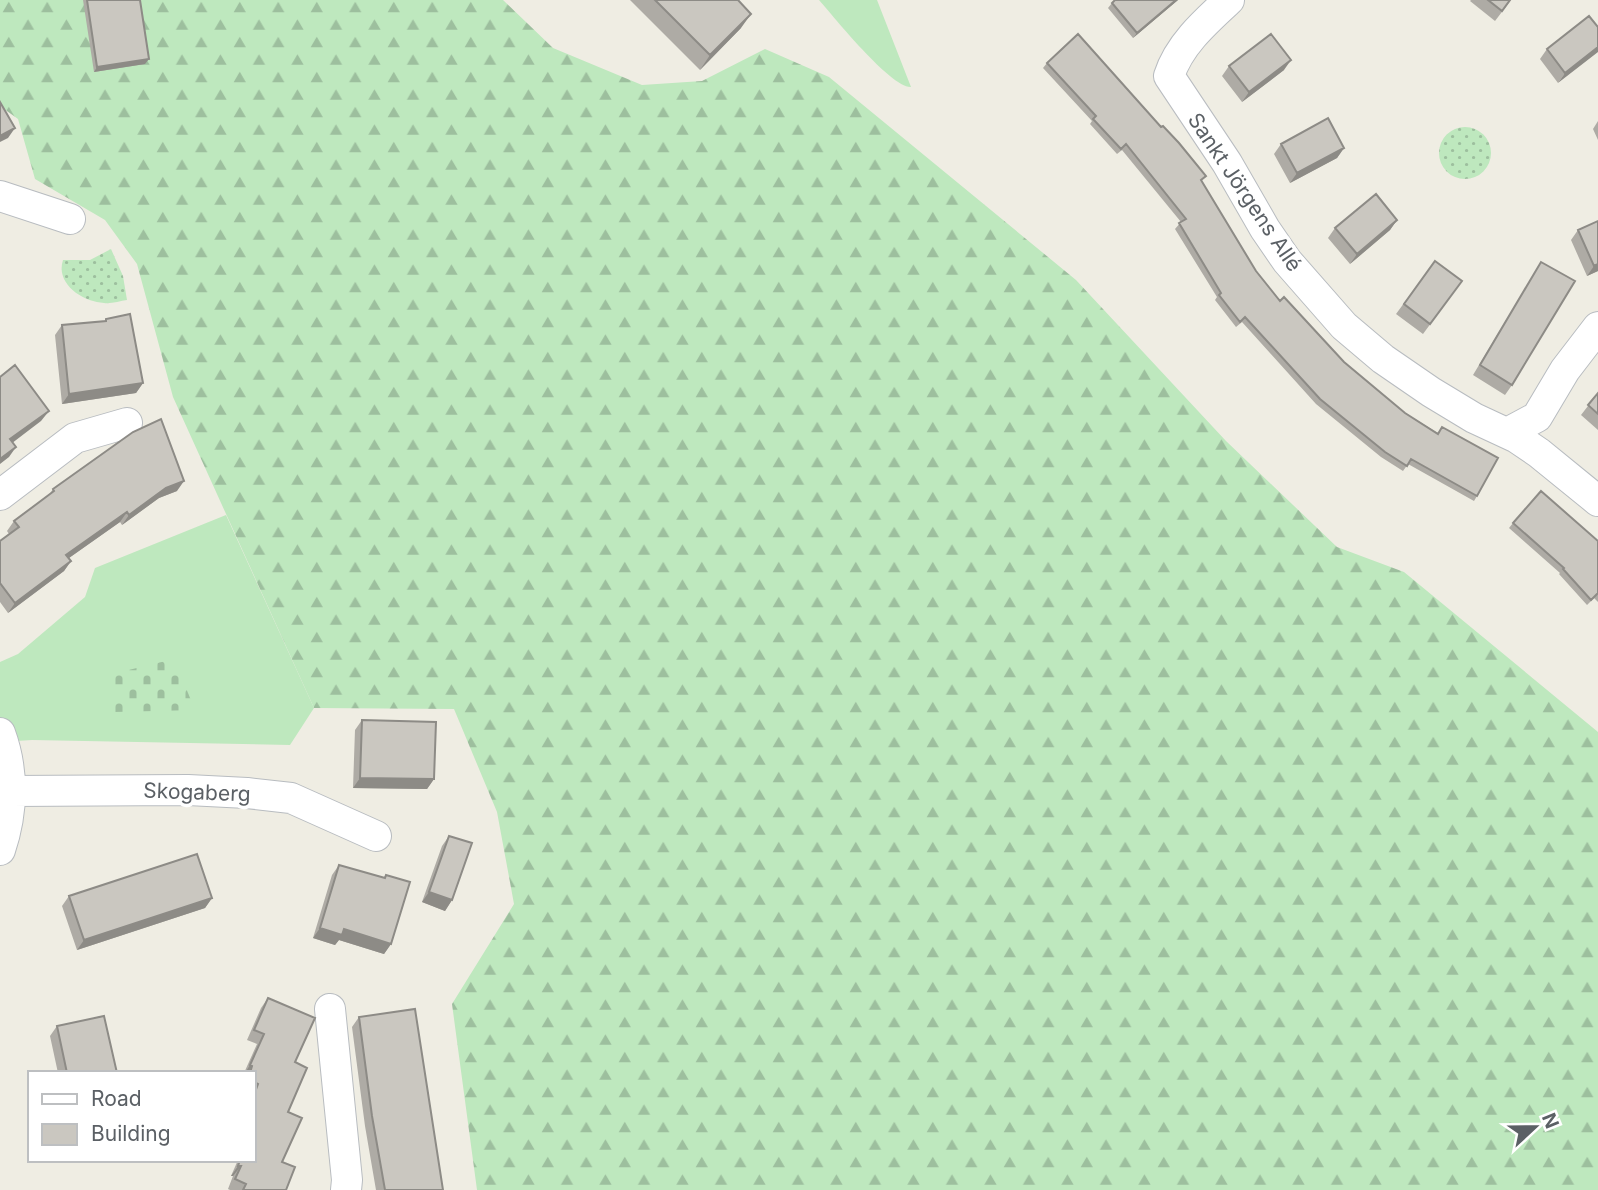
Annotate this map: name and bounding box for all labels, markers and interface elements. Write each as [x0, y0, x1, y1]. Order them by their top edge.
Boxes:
street label: Sankt Jörgens Allé [1183, 108, 1307, 276]
street label: Skogaberg [143, 778, 251, 806]
legend [28, 1071, 256, 1162]
text: Road [91, 1086, 142, 1111]
north arrow [1500, 1092, 1570, 1162]
text: N [1537, 1110, 1564, 1132]
text: Building [91, 1121, 171, 1146]

